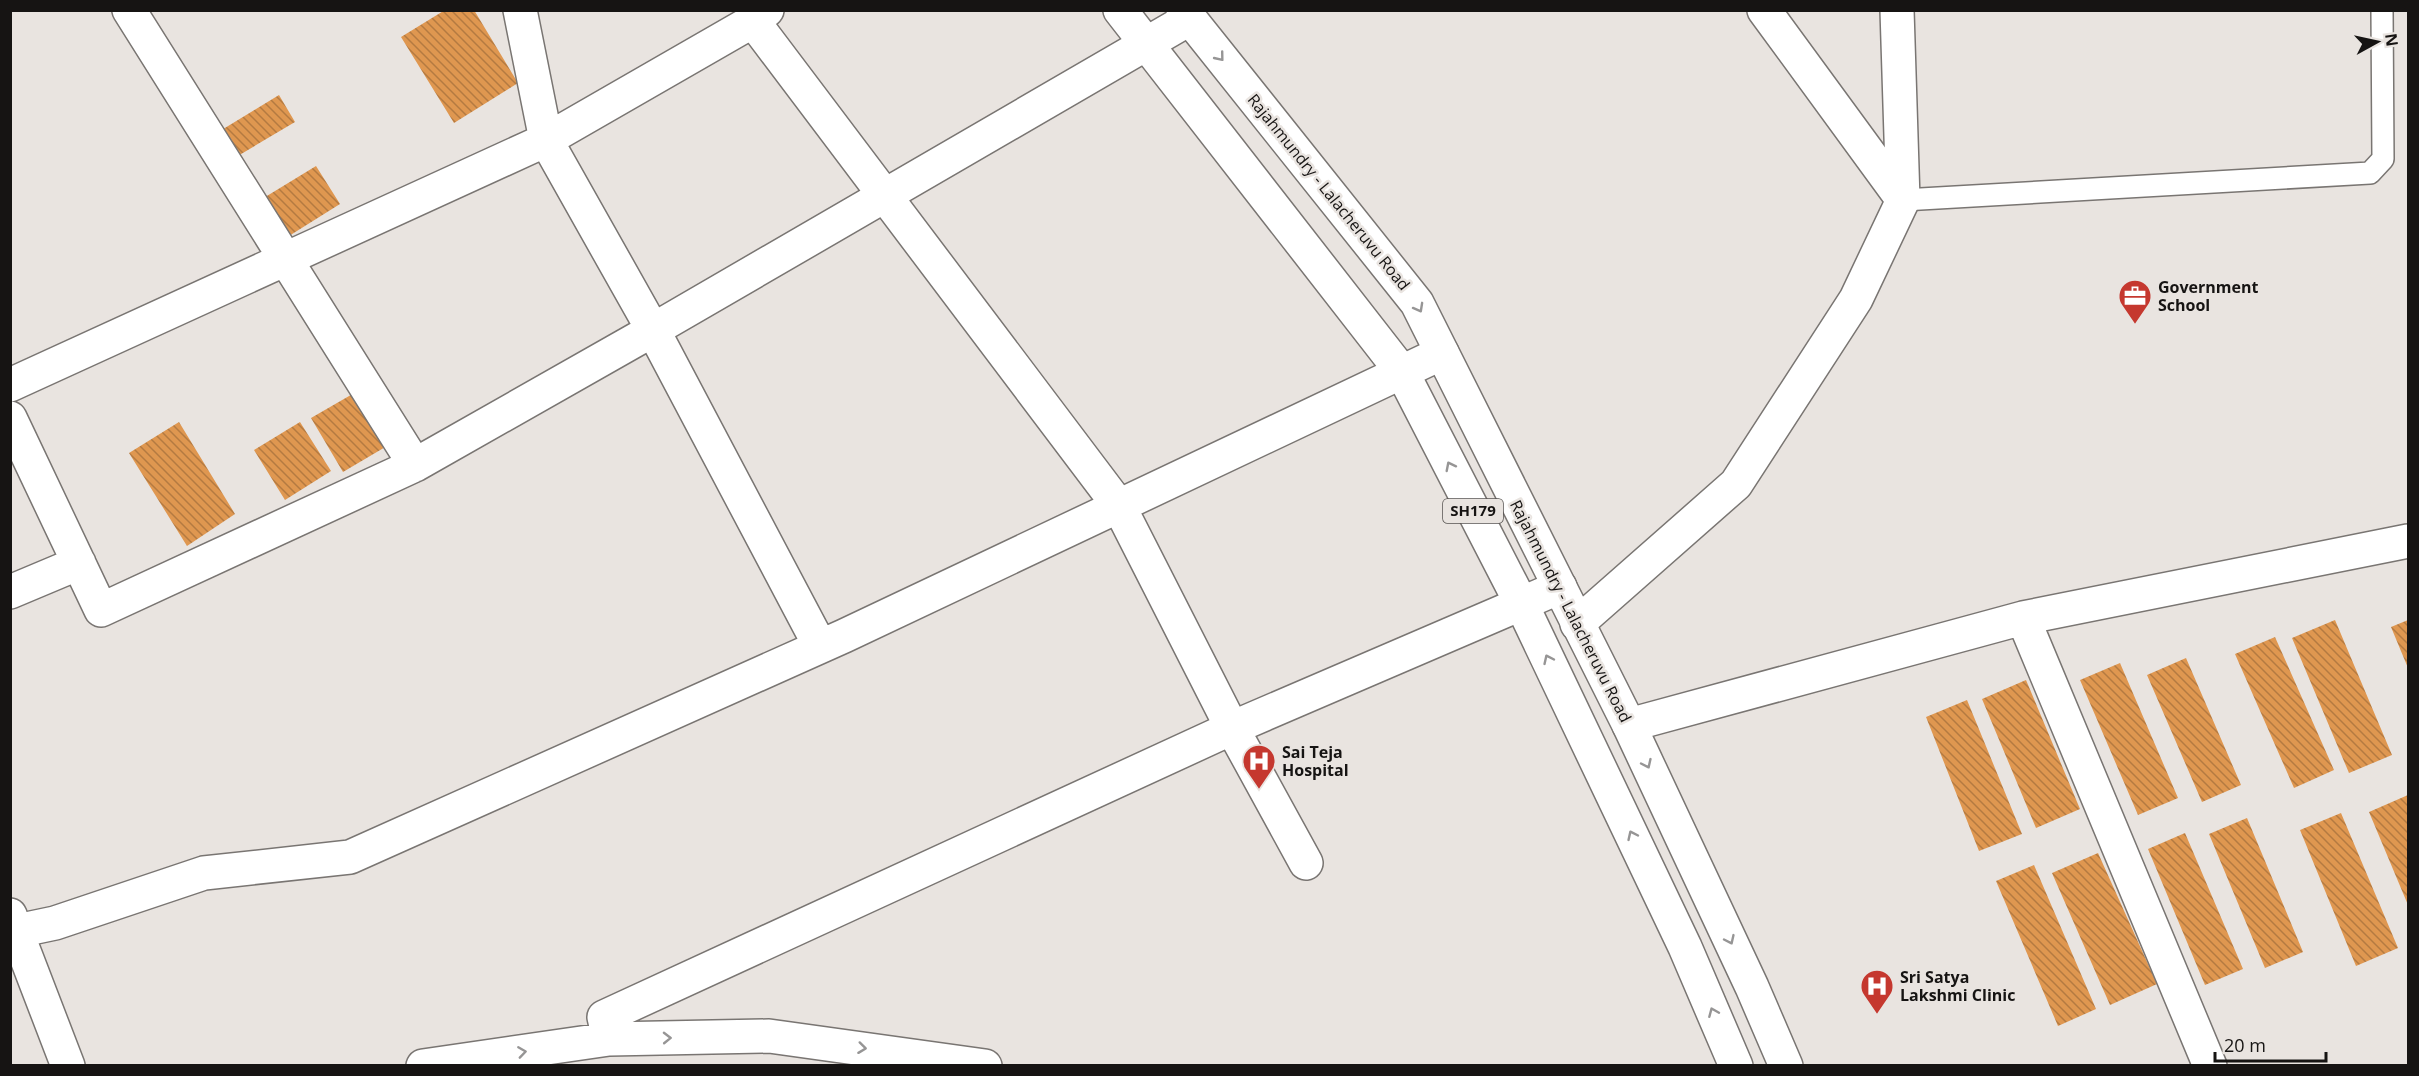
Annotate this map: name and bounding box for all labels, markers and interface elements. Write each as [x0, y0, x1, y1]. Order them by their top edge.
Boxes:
north arrow [2347, 12, 2407, 72]
text: N [2380, 32, 2404, 48]
one-way arrow [1212, 50, 1223, 61]
street label: Rajahmundry - Lalacheruvu Road [1243, 89, 1415, 295]
place label: Government School [2158, 276, 2259, 316]
office icon: Government School [2117, 278, 2153, 325]
one-way arrow [1412, 302, 1423, 312]
one-way arrow [1446, 462, 1457, 472]
street label: Rajahmundry - Lalacheruvu Road [1505, 496, 1637, 726]
road number: SH179 [1443, 499, 1503, 523]
one-way arrow [1543, 654, 1555, 665]
place label: Sai Teja Hospital [1282, 741, 1349, 781]
hospital icon: Sai Teja Hospital [1241, 743, 1277, 790]
one-way arrow [1639, 757, 1651, 768]
one-way arrow [1627, 830, 1639, 841]
one-way arrow [1723, 934, 1735, 945]
place label: Sri Satya Lakshmi Clinic [1900, 966, 2015, 1006]
hospital icon: Sri Satya Lakshmi Clinic [1859, 968, 1895, 1015]
one-way arrow [1708, 1007, 1720, 1018]
scale bar [2215, 1025, 2326, 1063]
one-way arrow [663, 1032, 672, 1044]
text: 20 m [2224, 1033, 2266, 1057]
one-way arrow [857, 1041, 866, 1053]
one-way arrow [518, 1046, 527, 1058]

